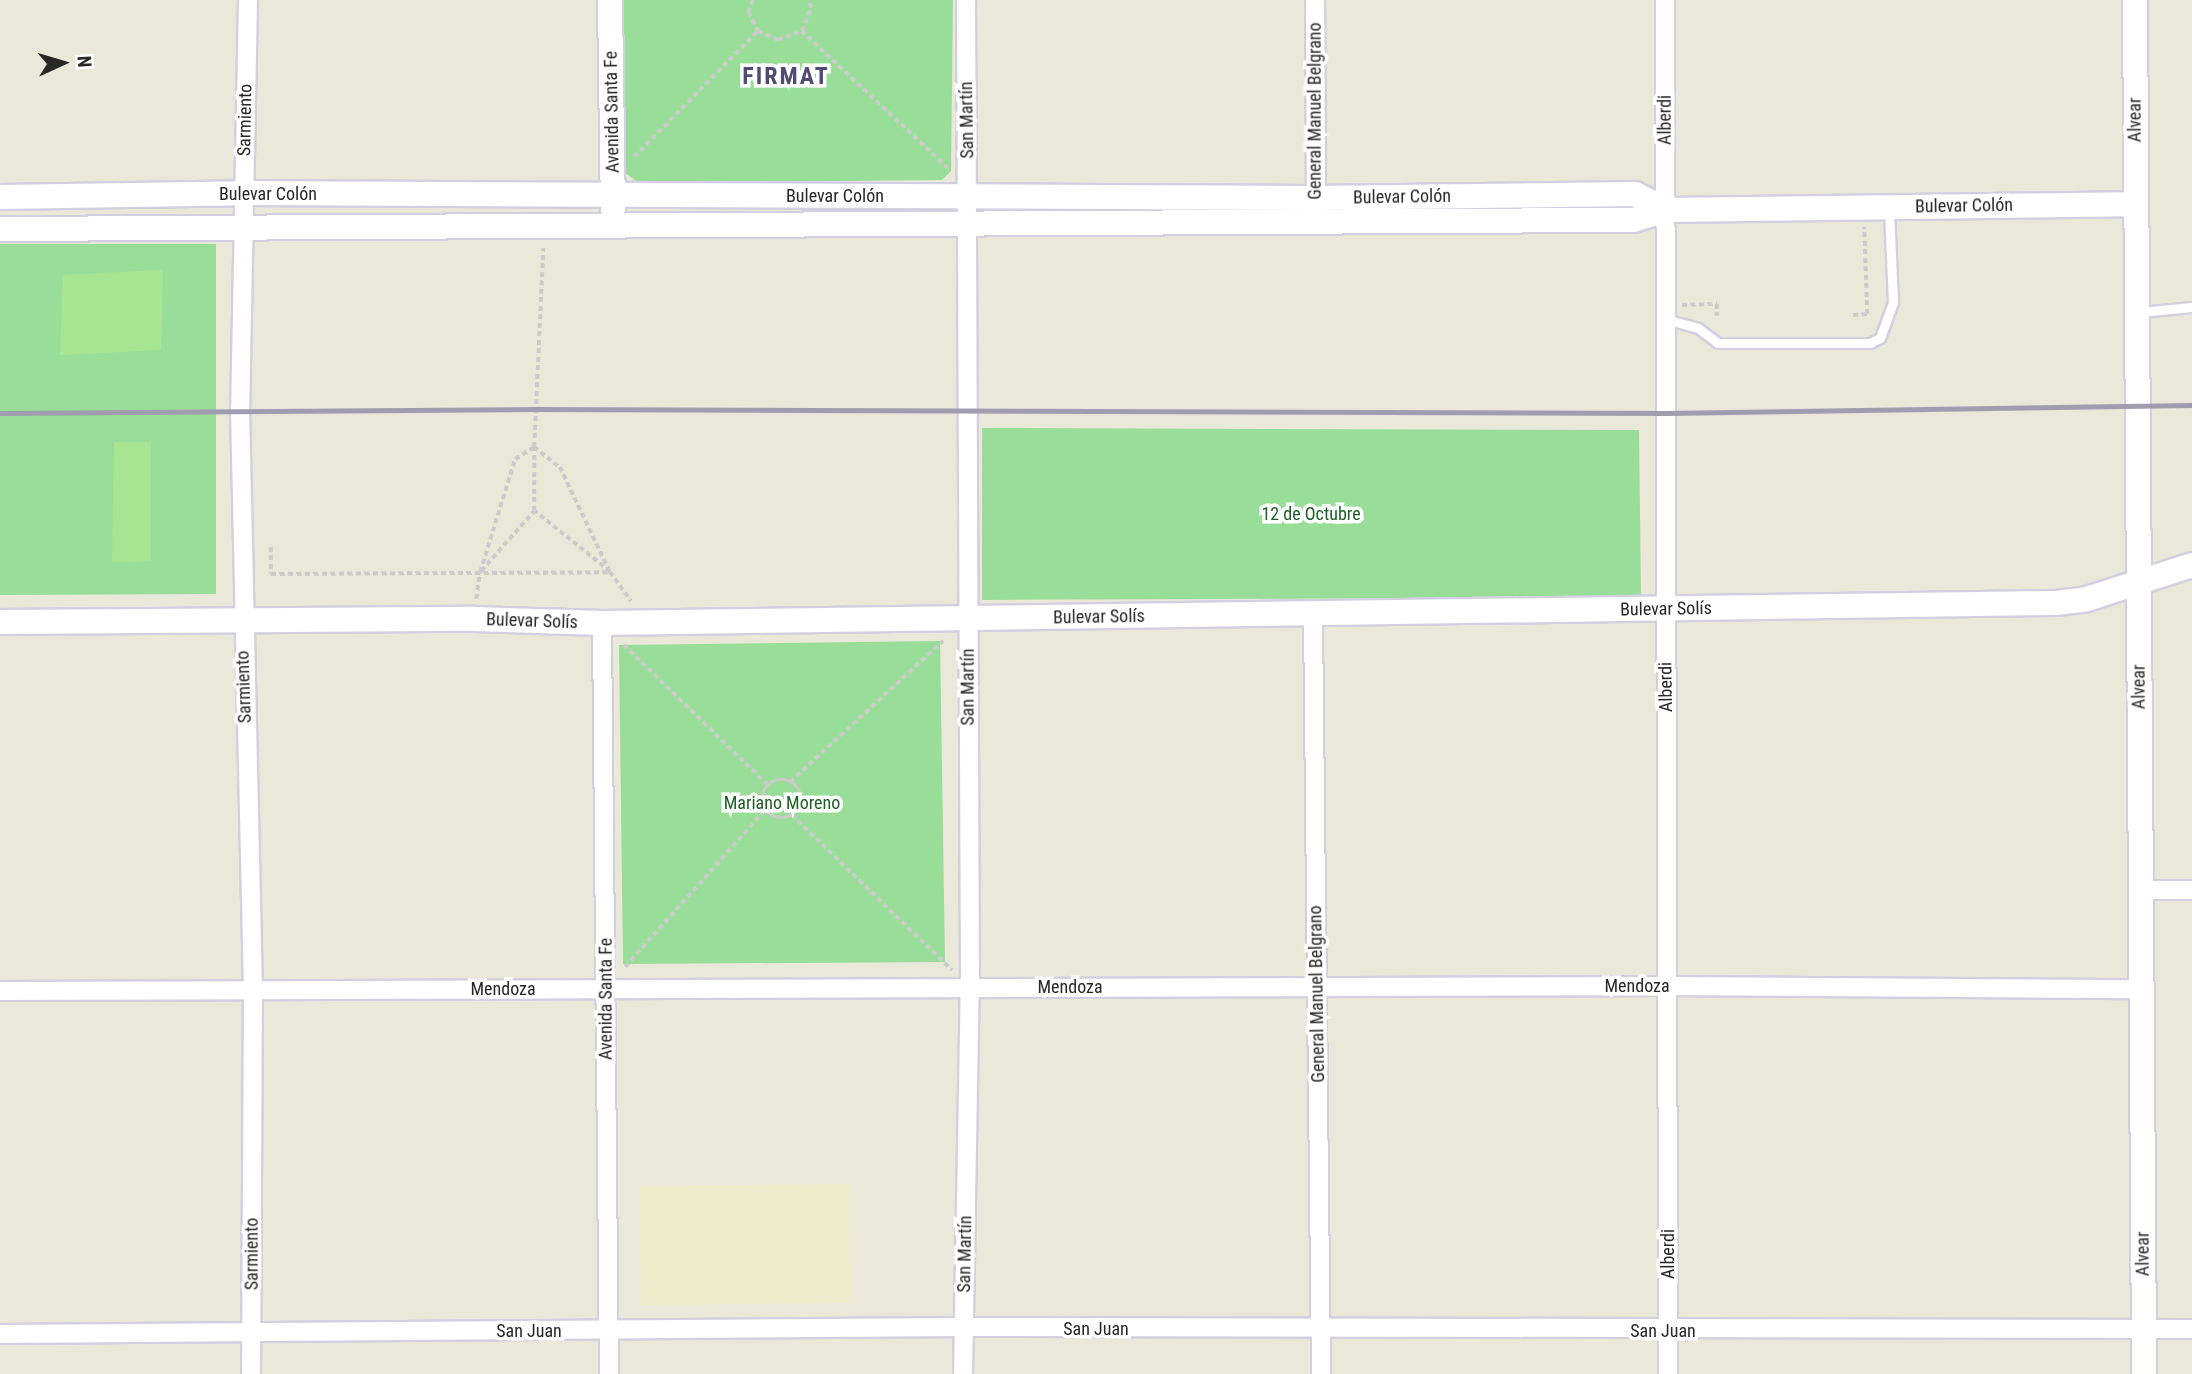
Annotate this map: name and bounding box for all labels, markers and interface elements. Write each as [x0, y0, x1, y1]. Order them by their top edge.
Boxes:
street label: General Manuel Belgrano [1304, 22, 1326, 200]
north arrow [28, 28, 98, 98]
street label: Avenida Santa Fe [600, 51, 624, 173]
text: N [73, 55, 96, 68]
district label: FIRMAT [743, 63, 829, 91]
street label: San Martín [956, 81, 978, 159]
street label: Sarmiento [234, 84, 256, 156]
street label: Alberdi [1654, 95, 1676, 145]
street label: Alvear [2124, 98, 2146, 142]
street label: Bulevar Colón [219, 183, 317, 205]
street label: Bulevar Colón [786, 185, 884, 207]
street label: Bulevar Colón [1353, 185, 1451, 209]
street label: Bulevar Colón [1915, 194, 2013, 218]
park label: 12 de Octubre [1261, 503, 1361, 525]
street label: Bulevar Solís [1620, 597, 1712, 621]
street label: Bulevar Solís [1053, 605, 1145, 629]
street label: Bulevar Solís [486, 609, 578, 633]
street label: San Martín [957, 648, 979, 726]
street label: Sarmiento [232, 650, 256, 724]
street label: Alberdi [1655, 662, 1677, 712]
street label: Alvear [2128, 665, 2150, 709]
park label: Mariano Moreno [724, 792, 840, 814]
street label: General Manuel Belgrano [1305, 905, 1329, 1083]
street label: Avenida Santa Fe [595, 938, 617, 1060]
street label: Mendoza [1604, 975, 1670, 997]
street label: Mendoza [1037, 976, 1103, 998]
street label: Mendoza [470, 978, 536, 1000]
street label: San Martín [954, 1215, 976, 1293]
street label: Sarmiento [241, 1218, 263, 1290]
street label: Alberdi [1657, 1229, 1679, 1279]
street label: Alvear [2132, 1232, 2154, 1276]
street label: San Juan [1063, 1318, 1129, 1340]
street label: San Juan [496, 1320, 562, 1342]
street label: San Juan [1630, 1320, 1696, 1342]

